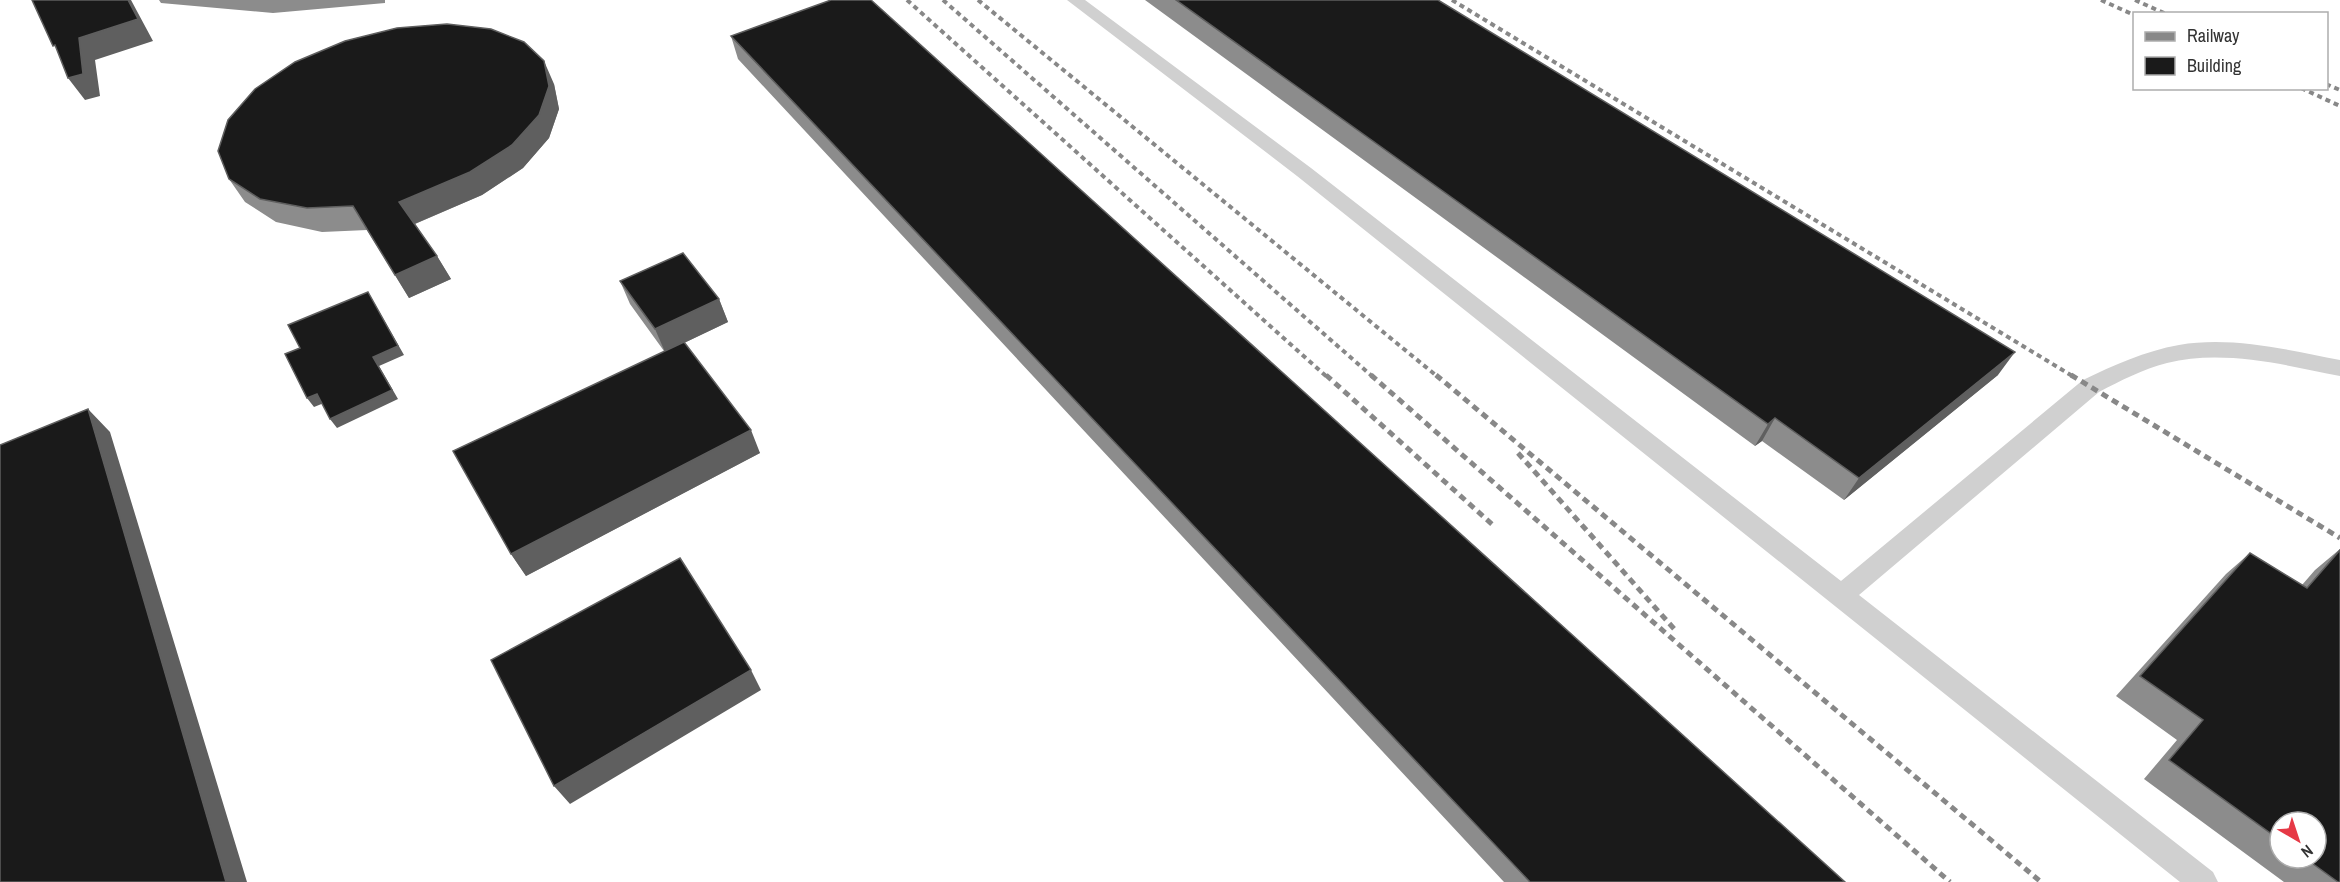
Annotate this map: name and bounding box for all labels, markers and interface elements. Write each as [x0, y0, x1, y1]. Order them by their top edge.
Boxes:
legend [2133, 12, 2328, 90]
text: Railway [2187, 23, 2240, 48]
text: Building [2187, 53, 2242, 78]
north arrow [2268, 810, 2328, 870]
text: N [2297, 840, 2318, 863]

